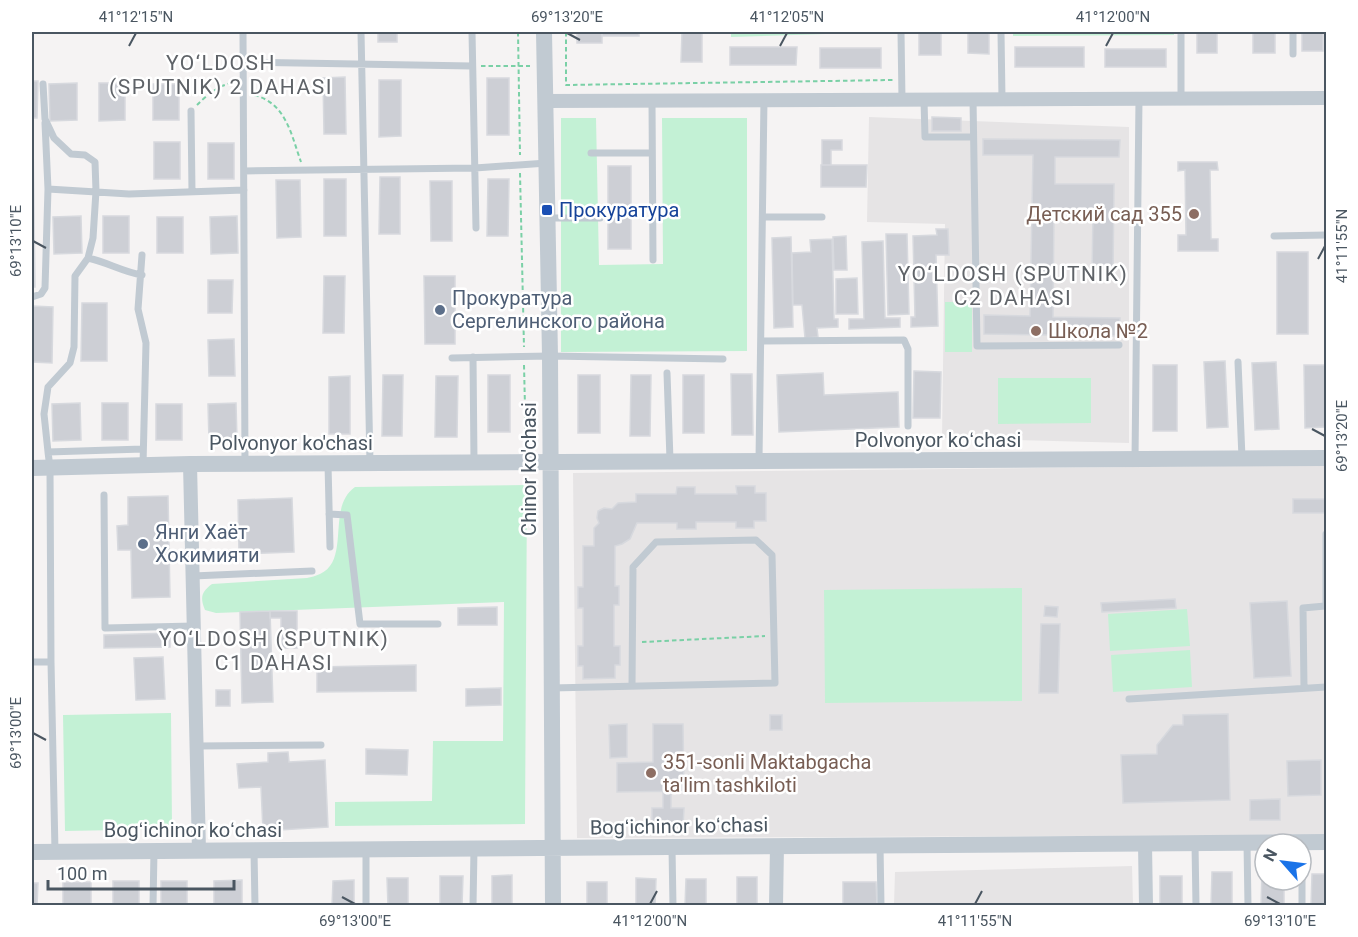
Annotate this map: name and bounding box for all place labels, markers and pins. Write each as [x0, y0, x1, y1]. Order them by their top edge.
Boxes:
place label: Прокуратура [559, 198, 679, 222]
place label: Детский сад 355 [1026, 202, 1182, 226]
marker: Прокуратура [540, 203, 554, 217]
marker: Детский сад 355 [1187, 207, 1201, 221]
place label: Прокуратура Сергелинского района [452, 286, 665, 333]
marker: Прокуратура Сергелинского района [433, 303, 447, 317]
place label: Школа №2 [1048, 319, 1148, 343]
marker: Школа №2 [1029, 324, 1043, 338]
place label: Янги Хаёт Хокимияти [155, 520, 260, 567]
marker: Янги Хаёт Хокимияти [136, 537, 150, 551]
place label: 351-sonli Maktabgacha ta'lim tashkiloti [663, 750, 871, 797]
marker: 351-sonli Maktabgacha ta'lim tashkiloti [644, 766, 658, 780]

